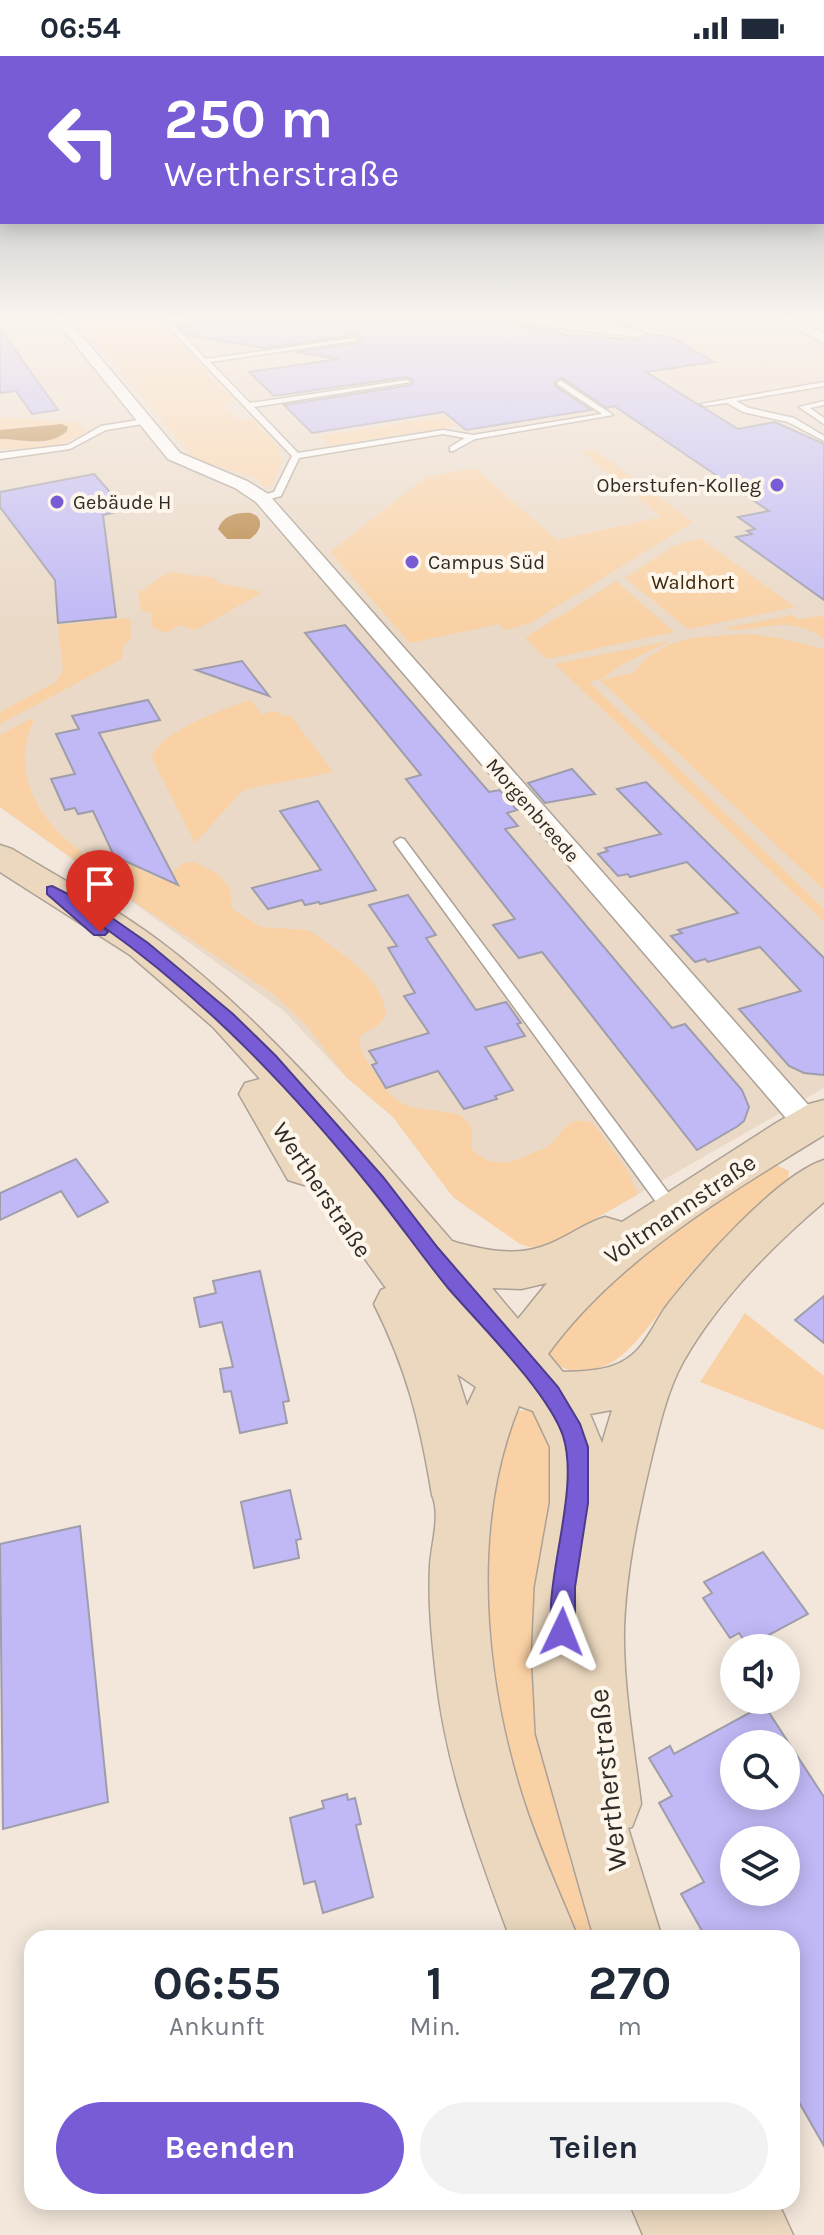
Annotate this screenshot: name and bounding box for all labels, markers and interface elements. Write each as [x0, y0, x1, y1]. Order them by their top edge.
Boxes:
text: 06:54 [40, 10, 121, 46]
text: 250 m [164, 86, 333, 151]
icon: left [32, 88, 136, 192]
text: Wertherstraße [164, 153, 399, 195]
place label: Oberstufen-Kolleg [597, 474, 761, 497]
marker: Oberstufen-Kolleg [768, 476, 786, 494]
place label: Gebäude H [73, 491, 171, 514]
marker: Gebäude H [48, 493, 66, 511]
place label: Campus Süd [428, 551, 545, 574]
marker: Campus Süd [403, 553, 421, 571]
park label: Waldhort [651, 571, 735, 594]
street label: Morgenbreede [481, 754, 584, 867]
pin [66, 850, 134, 932]
icon: arrive [78, 862, 122, 906]
street label: Wertherstraße [267, 1117, 377, 1263]
street label: Voltmannstraße [599, 1148, 761, 1270]
position arrow [520, 1590, 604, 1674]
map controls [720, 1634, 800, 1906]
button: sound [720, 1634, 800, 1714]
street label: Wertherstraße [582, 1687, 633, 1873]
button: search [720, 1730, 800, 1810]
button: layers [720, 1826, 800, 1906]
text: 06:55 [153, 1955, 281, 2011]
text: 1 [426, 1955, 443, 2011]
text: 270 [588, 1955, 671, 2011]
text: Ankunft [169, 2011, 264, 2042]
text: Min. [409, 2011, 460, 2042]
text: m [618, 2011, 642, 2042]
button: Beenden [56, 2102, 404, 2194]
button: Teilen [420, 2102, 768, 2194]

